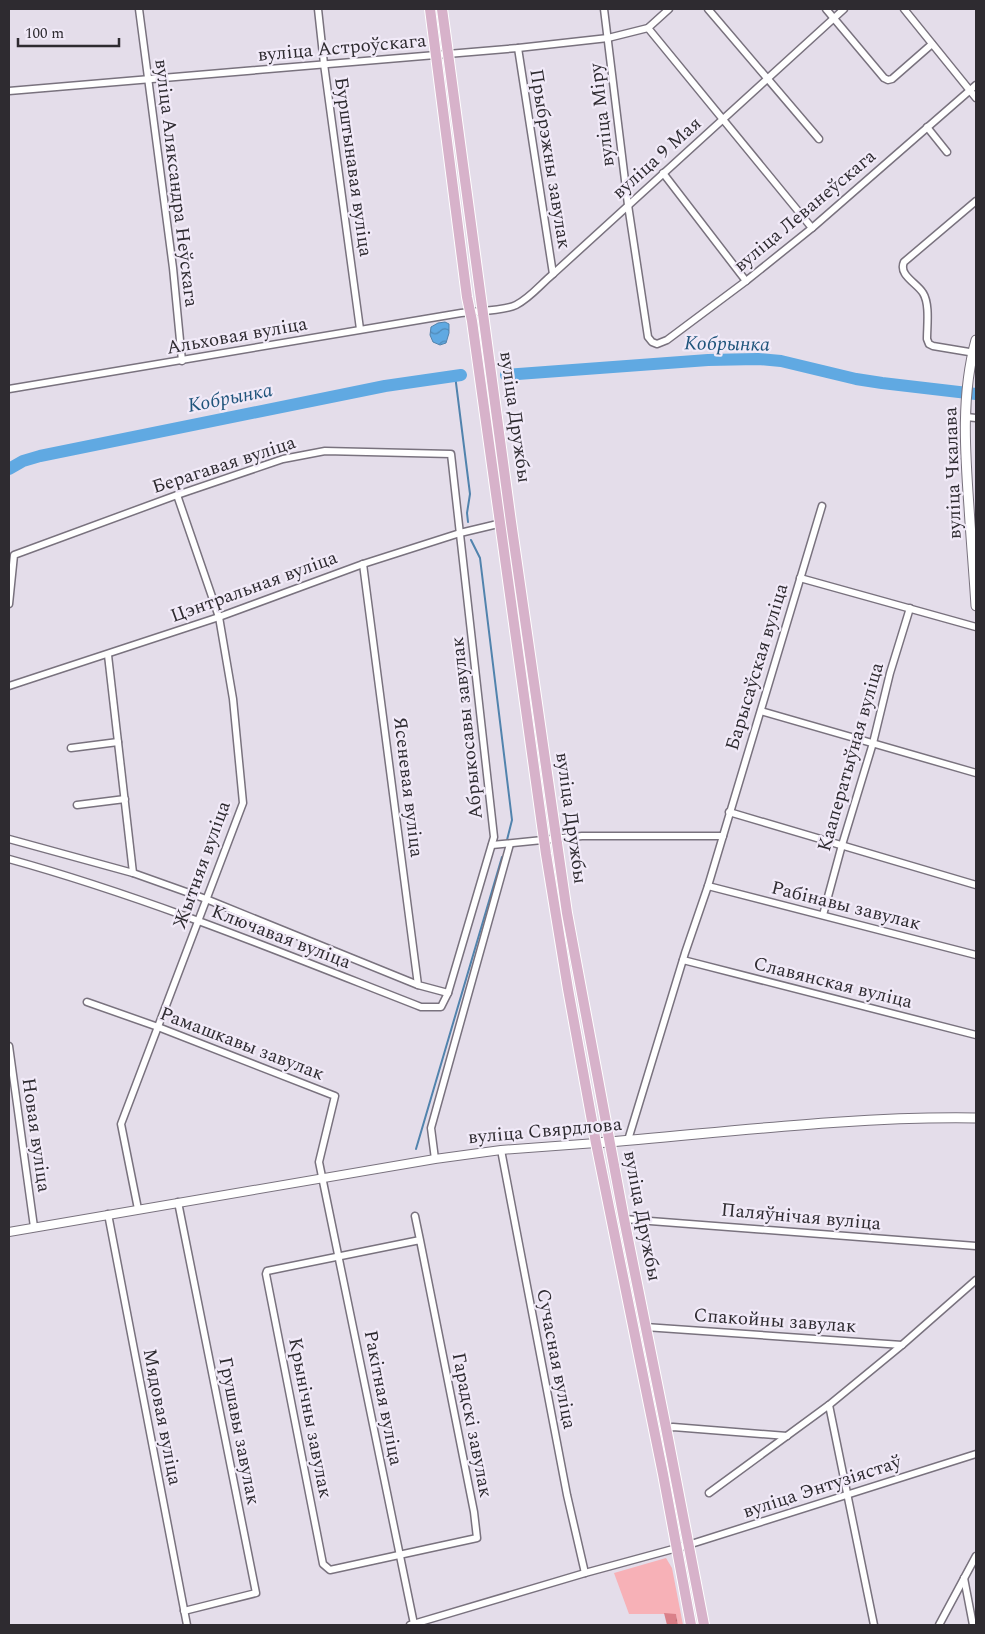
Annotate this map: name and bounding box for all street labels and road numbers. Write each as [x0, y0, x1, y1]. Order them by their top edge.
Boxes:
street label: вуліца Астроўскага [256, 26, 428, 70]
street label: вуліца Аляксандра Неўскага [146, 57, 206, 309]
street label: вуліца Міру [581, 61, 623, 168]
street label: Прыбрэжны завулак [521, 67, 579, 252]
street label: Бурштынавая вуліца [326, 75, 380, 260]
street label: вуліца 9 Мая [606, 110, 708, 206]
street label: вуліца Леванеўскага [727, 142, 883, 280]
street label: Альховая вуліца [164, 309, 310, 363]
street label: вуліца Дружбы [491, 349, 539, 485]
street label: вуліца Чкалава [936, 406, 970, 540]
street label: Берагавая вуліца [148, 428, 300, 502]
street label: Цэнтральная вуліца [166, 543, 342, 631]
street label: Барысаўская вуліца [718, 579, 796, 754]
street label: Абрыкосавы завулак [443, 635, 491, 821]
street label: Кааператыўная вуліца [810, 658, 892, 855]
street label: Ясеневая вуліца [385, 715, 431, 860]
street label: вуліца Дружбы [547, 750, 595, 886]
street label: Жытняя вуліца [165, 796, 239, 933]
street label: Рабінавы завулак [768, 873, 924, 939]
street label: Ключавая вуліца [207, 897, 356, 977]
street label: Славянская вуліца [750, 949, 916, 1017]
street label: Рамашкавы завулак [156, 999, 329, 1089]
street label: Новая вуліца [14, 1076, 58, 1195]
street label: вуліца Свярдлова [467, 1110, 624, 1152]
street label: вуліца Дружбы [615, 1148, 669, 1284]
street label: Паляўнічая вуліца [720, 1196, 883, 1239]
street label: Сучасная вуліца [528, 1286, 584, 1432]
street label: Спакойны завулак [693, 1301, 858, 1341]
street label: Ракітная вуліца [356, 1328, 410, 1469]
street label: Крынічны завулак [280, 1335, 340, 1501]
street label: Мядовая вуліца [135, 1346, 190, 1488]
street label: Гарадскі завулак [444, 1350, 500, 1500]
street label: Грушавы завулак [210, 1354, 268, 1508]
street label: вуліца Энтузіястаў [739, 1447, 906, 1526]

